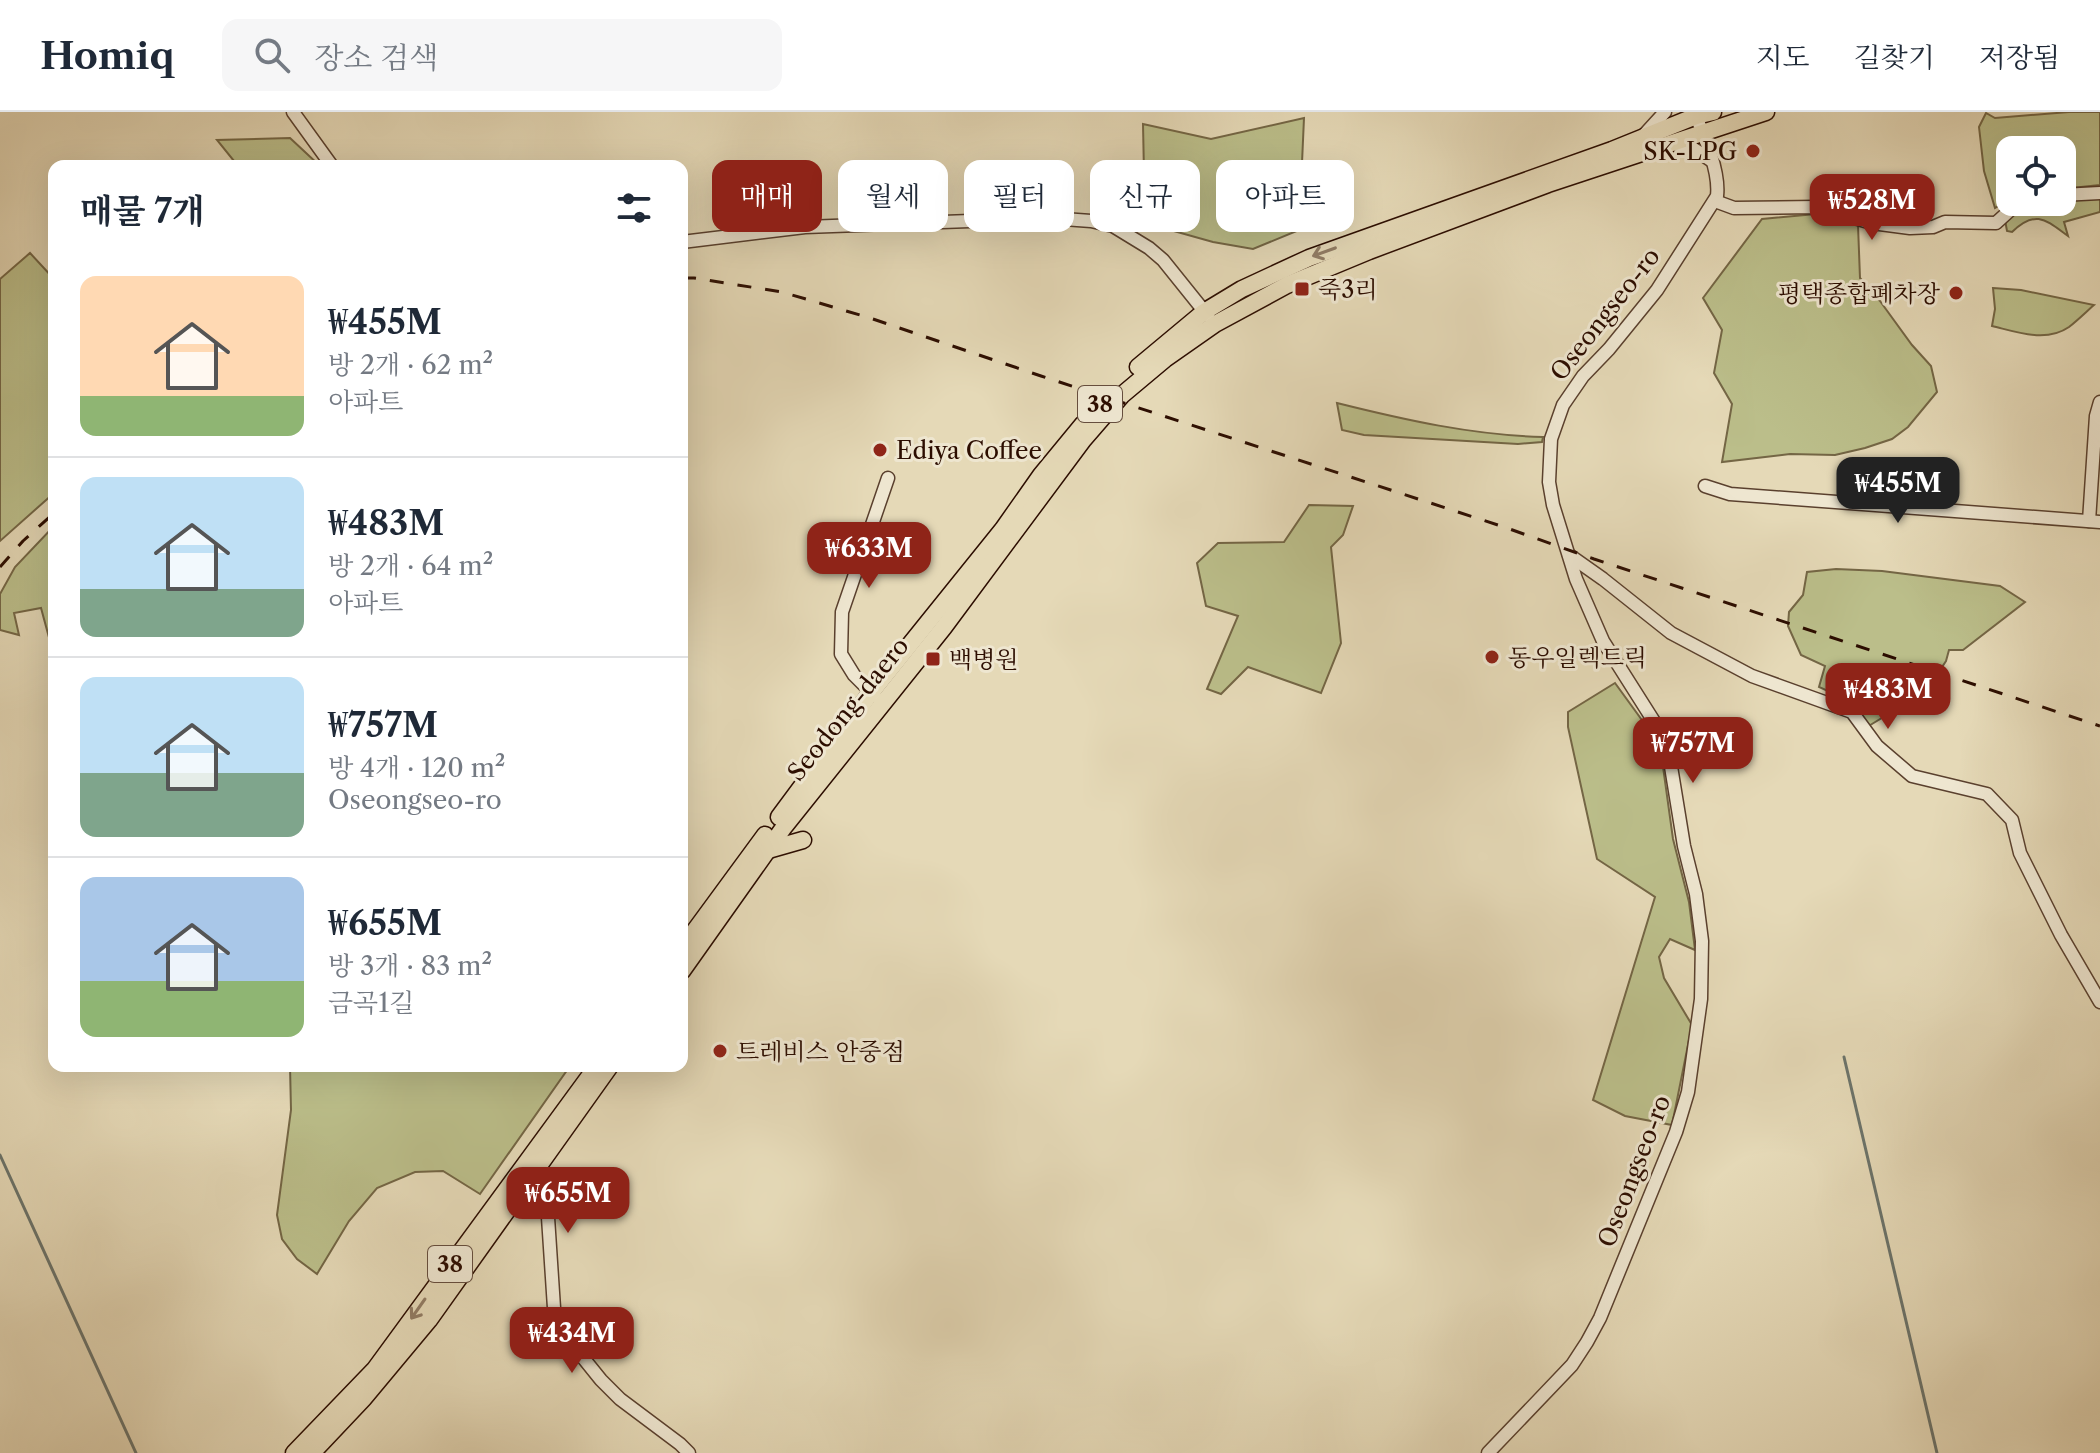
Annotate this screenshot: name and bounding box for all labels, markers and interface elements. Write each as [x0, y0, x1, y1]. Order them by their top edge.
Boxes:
search box [222, 19, 782, 91]
text: Homiq [40, 32, 174, 79]
icon: search [250, 33, 294, 77]
text: 장소 검색 [314, 39, 438, 76]
text: 지도 [1756, 40, 1810, 74]
text: 길찾기 [1854, 40, 1935, 74]
text: 저장됨 [1979, 40, 2060, 74]
map controls [1996, 136, 2076, 216]
button: locate [1996, 136, 2076, 216]
place label: SK-LPG [1643, 137, 1737, 166]
marker: SK-LPG [1744, 142, 1762, 160]
chip: 매매 [712, 160, 822, 232]
chip: 월세 [838, 160, 948, 232]
chip: 필터 [964, 160, 1074, 232]
chip: 신규 [1090, 160, 1200, 232]
chip: 아파트 [1216, 160, 1354, 232]
pin: ₩528M [1816, 174, 1928, 242]
text: ₩528M [1828, 184, 1916, 216]
icon: filters [612, 186, 656, 230]
text: 매물 7개 [80, 190, 205, 232]
street label: Oseongseo-ro [1544, 242, 1666, 386]
one-way arrow [1312, 246, 1337, 260]
place label: 죽3리 [1318, 275, 1378, 304]
place label: 평택종합폐차장 [1778, 279, 1941, 308]
marker: 죽3리 [1293, 280, 1311, 298]
marker: 평택종합폐차장 [1947, 284, 1965, 302]
text: ₩455M [328, 301, 442, 343]
icon: home [144, 308, 240, 404]
text: 방 2개 · 62 m² [328, 349, 493, 381]
text: 아파트 [328, 386, 403, 418]
road number: 38 [1078, 386, 1122, 422]
place label: Ediya Coffee [896, 436, 1042, 465]
marker: Ediya Coffee [871, 441, 889, 459]
pin: ₩455M [1842, 457, 1954, 525]
text: ₩455M [1854, 467, 1942, 499]
text: ₩483M [328, 502, 444, 544]
icon: home [144, 509, 240, 605]
pin: ₩633M [813, 522, 925, 590]
text: ₩633M [825, 532, 913, 564]
text: 방 2개 · 64 m² [328, 550, 493, 582]
text: 아파트 [328, 587, 403, 619]
street label: Seodong-daero [781, 632, 915, 786]
place label: 동우일렉트릭 [1508, 643, 1647, 672]
place label: 백병원 [949, 645, 1019, 674]
marker: 동우일렉트릭 [1483, 648, 1501, 666]
marker: 백병원 [924, 650, 942, 668]
pin: ₩483M [1832, 663, 1944, 731]
text: ₩483M [1843, 673, 1933, 705]
text: ₩757M [328, 704, 438, 746]
icon: home [144, 709, 240, 805]
pin: ₩757M [1637, 717, 1749, 785]
text: ₩757M [1651, 727, 1735, 759]
text: 방 4개 · 120 m² [328, 752, 506, 784]
text: Oseongseo-ro [328, 784, 502, 816]
text: ₩655M [328, 902, 442, 944]
icon: home [144, 909, 240, 1005]
text: 방 3개 · 83 m² [328, 950, 492, 982]
text: 금곡1길 [328, 987, 414, 1019]
place label: 트레비스 안중점 [736, 1037, 905, 1066]
marker: 트레비스 안중점 [711, 1042, 729, 1060]
street label: Oseongseo-ro [1592, 1091, 1676, 1251]
pin: ₩655M [512, 1167, 624, 1235]
text: ₩655M [524, 1177, 612, 1209]
road number: 38 [428, 1246, 472, 1282]
one-way arrow [410, 1298, 426, 1320]
pin: ₩434M [516, 1307, 628, 1375]
text: ₩434M [528, 1317, 616, 1349]

